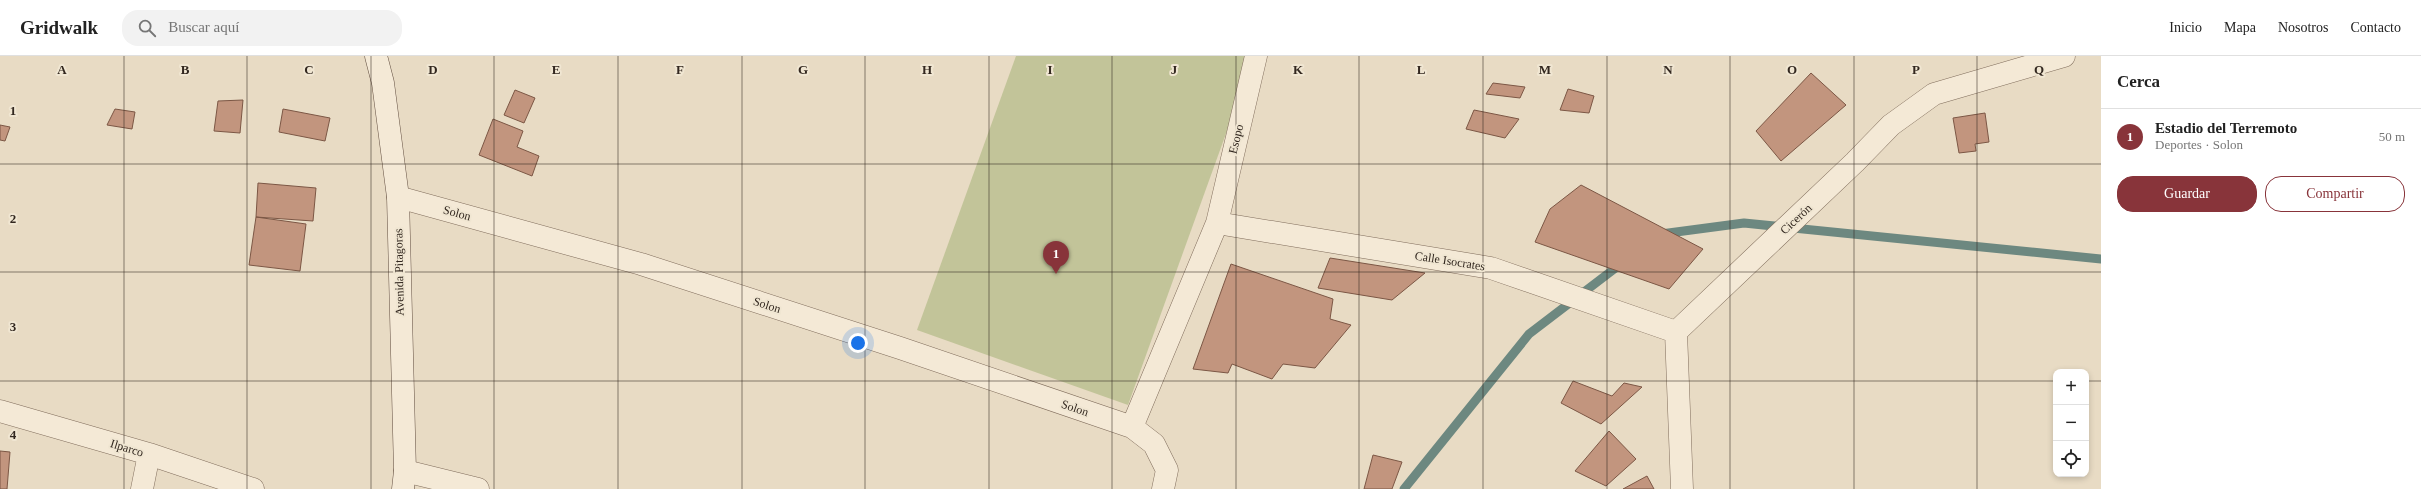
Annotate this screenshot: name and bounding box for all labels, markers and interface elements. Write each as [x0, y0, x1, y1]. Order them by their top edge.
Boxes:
search box [122, 10, 402, 46]
text: Gridwalk [20, 17, 98, 38]
icon: search [136, 17, 158, 39]
text: Buscar aquí [168, 19, 239, 35]
text: Inicio [2169, 20, 2202, 35]
text: Mapa [2224, 20, 2256, 35]
text: Nosotros [2278, 20, 2328, 35]
text: Contacto [2350, 20, 2401, 35]
text: A [57, 62, 67, 77]
text: B [181, 62, 190, 77]
text: C [304, 62, 314, 77]
text: D [428, 62, 438, 77]
text: E [552, 62, 560, 77]
text: F [676, 62, 684, 77]
text: G [798, 62, 808, 77]
text: H [922, 62, 932, 77]
text: I [1047, 62, 1053, 77]
text: J [1171, 62, 1178, 77]
text: K [1293, 62, 1304, 77]
text: L [1417, 62, 1426, 77]
text: M [1539, 62, 1551, 77]
text: N [1663, 62, 1673, 77]
text: O [1787, 62, 1797, 77]
text: P [1912, 62, 1920, 77]
text: Q [2034, 62, 2044, 77]
text: Cerca [2117, 72, 2160, 91]
text: 1 [10, 103, 16, 118]
text: Estadio del Terremoto [2155, 120, 2297, 136]
street label: Esopo [1226, 123, 1246, 155]
text: 1 [2127, 129, 2133, 144]
text: 50 m [2379, 129, 2405, 144]
text: Deportes · Solon [2155, 137, 2243, 152]
button: Guardar [2117, 176, 2257, 212]
button: Compartir [2265, 176, 2405, 212]
street label: Cicerón [1777, 201, 1815, 237]
street label: Solon [442, 203, 472, 223]
text: 2 [10, 211, 16, 226]
street label: Avenida Pitagoras [391, 228, 407, 316]
pin: 1 [1043, 241, 1069, 274]
street label: Calle Isocrates [1414, 249, 1486, 274]
street label: Solon [752, 294, 782, 316]
text: 3 [10, 319, 17, 334]
your location [848, 333, 868, 353]
map controls [2053, 369, 2089, 477]
button: + [2053, 369, 2089, 405]
street label: Solon [1059, 397, 1091, 419]
button: − [2053, 405, 2089, 441]
text: 4 [10, 427, 17, 442]
street label: Ilparco [109, 436, 145, 460]
button: locate [2053, 441, 2089, 477]

